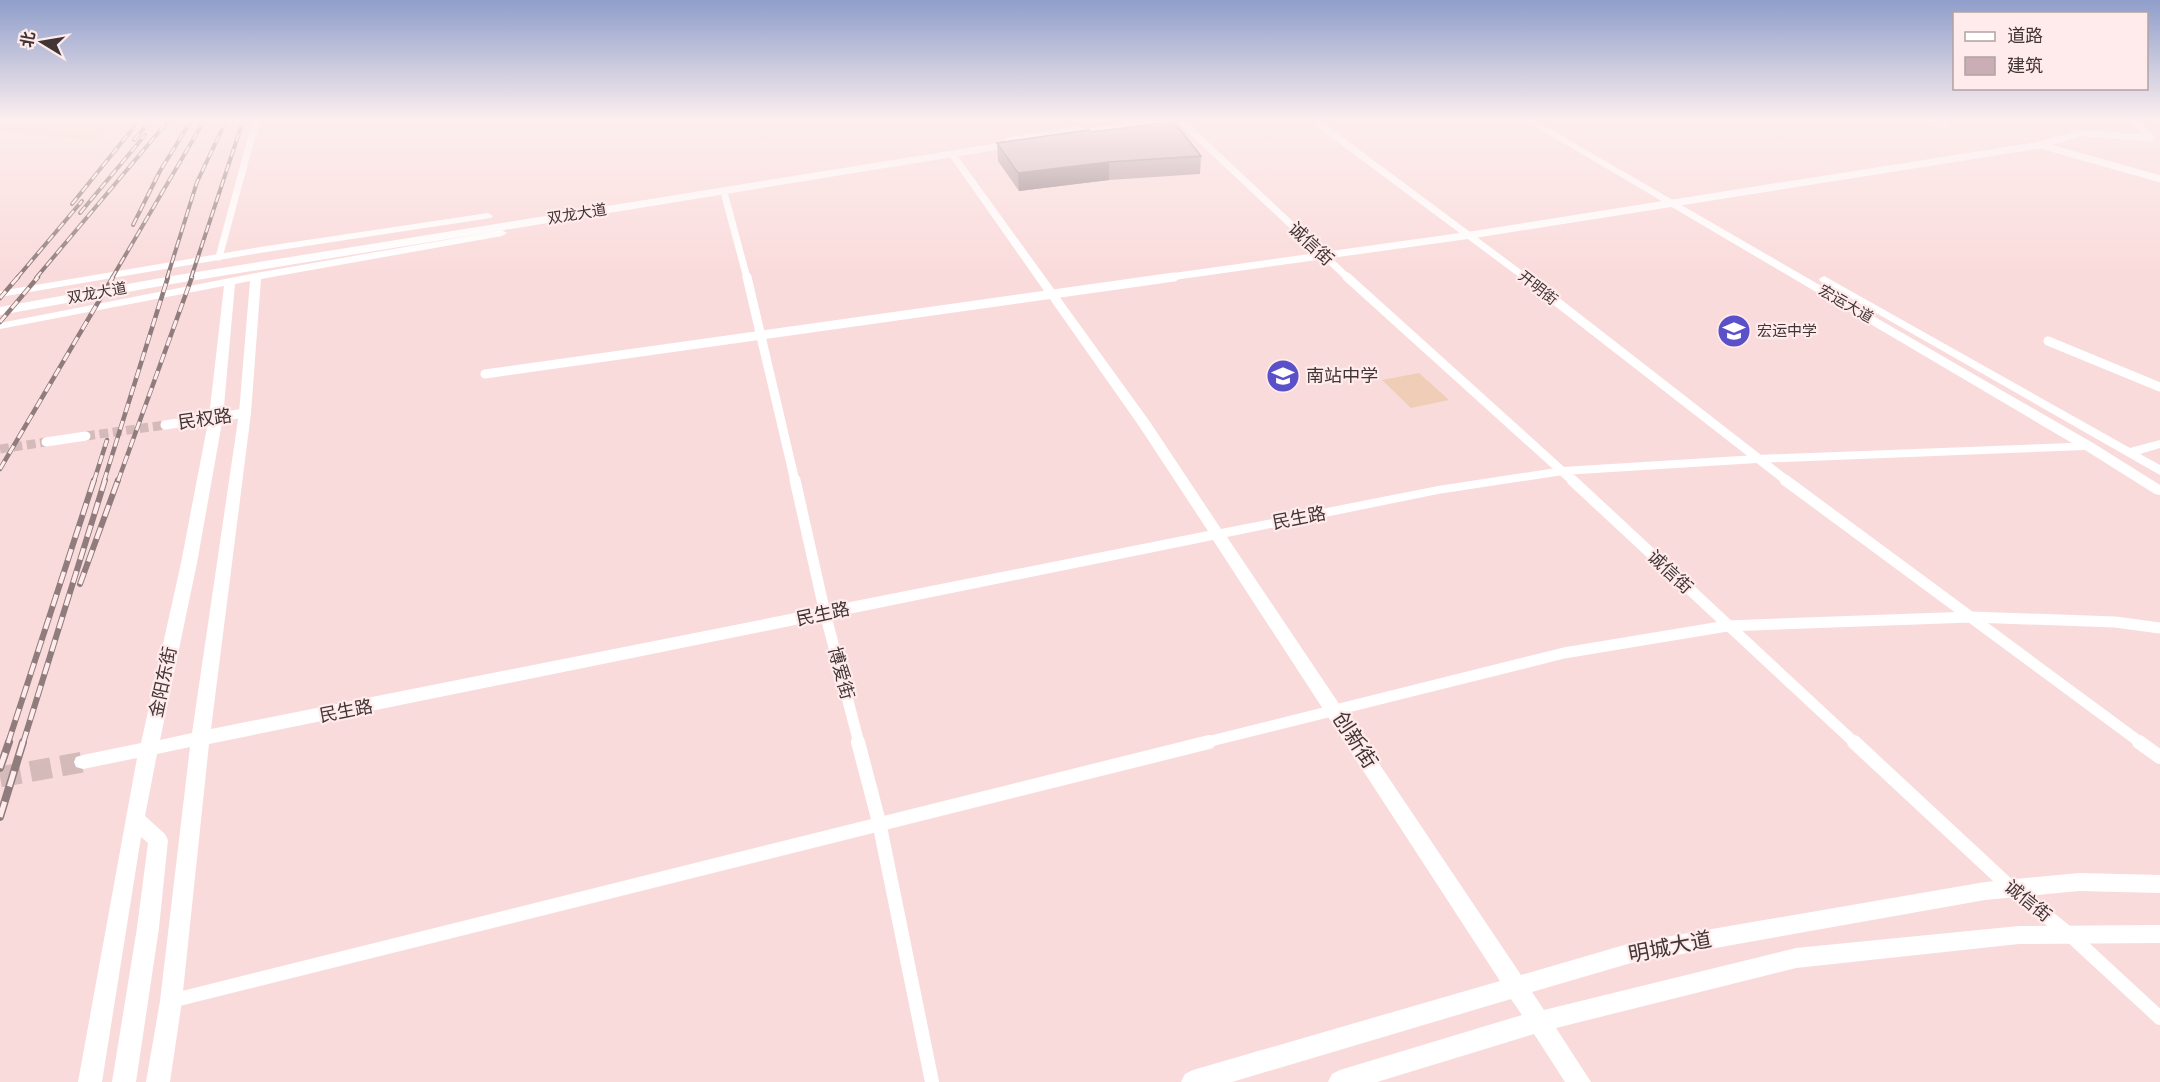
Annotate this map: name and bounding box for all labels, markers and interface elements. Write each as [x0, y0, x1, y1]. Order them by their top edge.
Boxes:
north arrow [12, 12, 72, 72]
legend [1953, 12, 2148, 90]
text: 道路 [2007, 24, 2043, 48]
text: 北 [16, 29, 40, 49]
text: 建筑 [2007, 54, 2043, 78]
street label: 双龙大道 [546, 199, 608, 229]
street label: 诚信街 [1283, 217, 1339, 271]
street label: 开明街 [1514, 266, 1562, 310]
street label: 双龙大道 [66, 278, 128, 308]
street label: 宏运大道 [1815, 280, 1877, 328]
school or university icon: 宏运中学 [1716, 313, 1752, 349]
place label: 宏运中学 [1757, 321, 1817, 341]
school or university icon: 南站中学 [1265, 358, 1301, 394]
place label: 南站中学 [1306, 364, 1378, 388]
street label: 民权路 [177, 403, 233, 435]
street label: 民生路 [1270, 501, 1328, 535]
street label: 诚信街 [1642, 545, 1698, 599]
street label: 民生路 [794, 597, 852, 631]
street label: 金阳东街 [144, 644, 182, 720]
street label: 博爱街 [822, 644, 860, 702]
street label: 民生路 [317, 694, 375, 728]
street label: 创新街 [1326, 706, 1384, 774]
street label: 诚信街 [1999, 875, 2057, 927]
street label: 明城大道 [1626, 925, 1714, 969]

